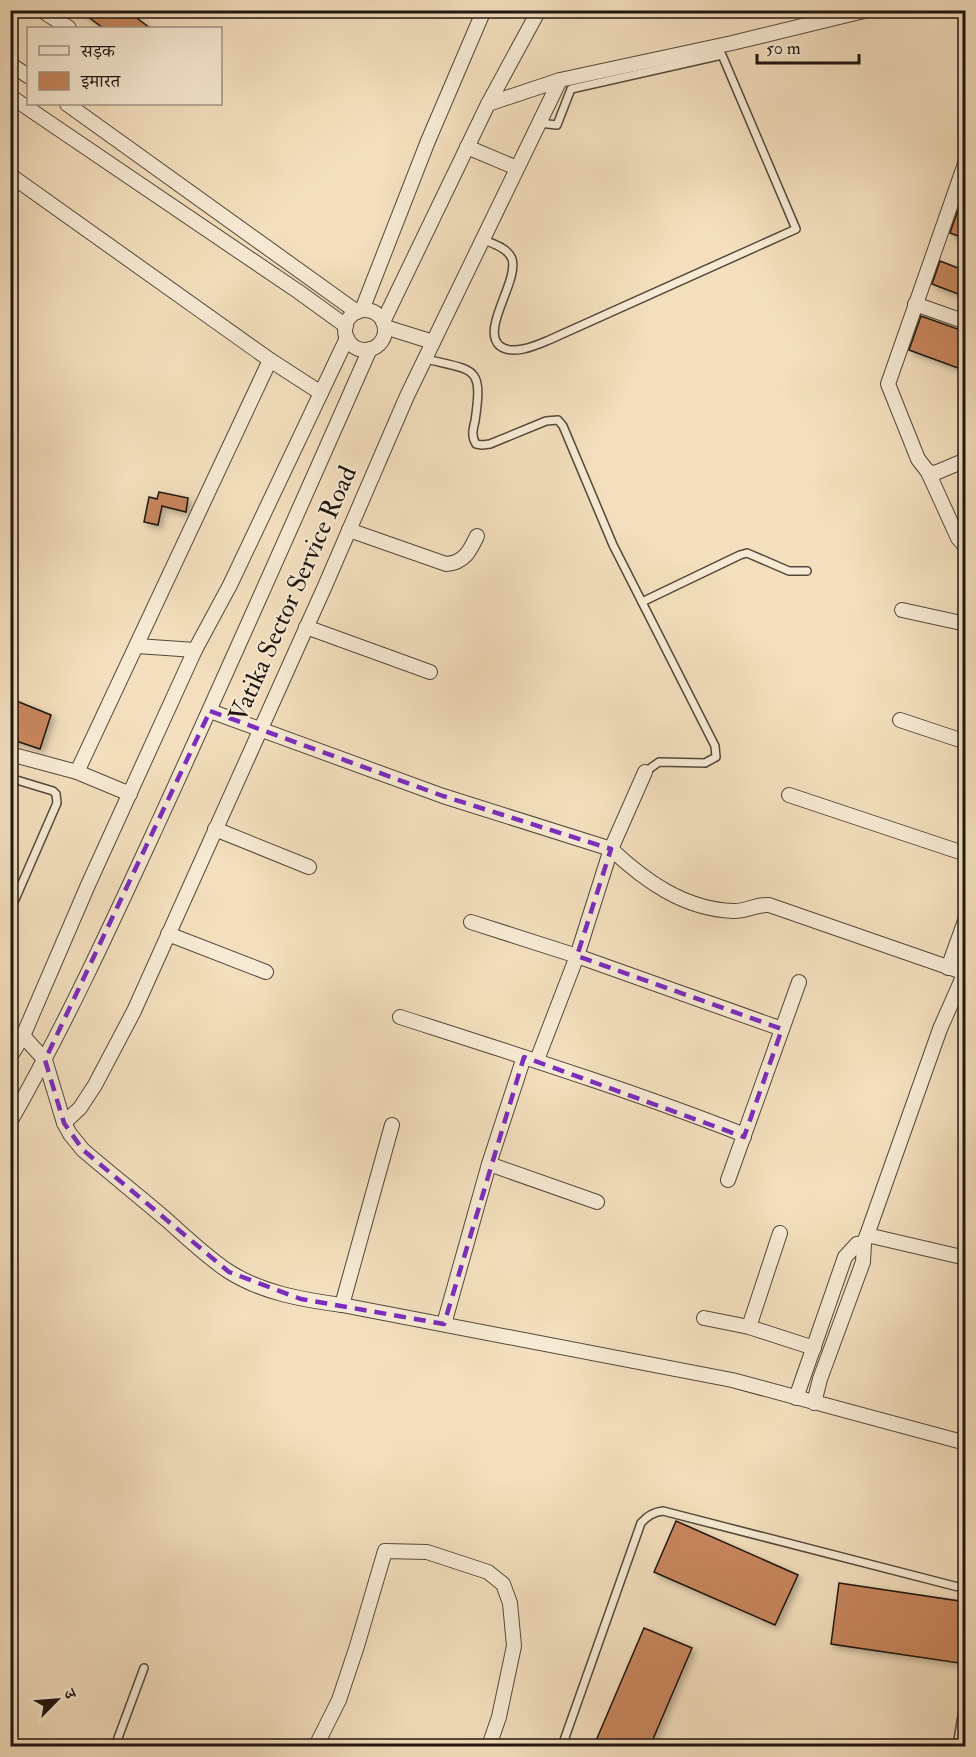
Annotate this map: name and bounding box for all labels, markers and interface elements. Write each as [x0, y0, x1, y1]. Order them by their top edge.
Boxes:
legend [27, 27, 222, 105]
scale bar [757, 27, 859, 65]
text: 50 m [766, 37, 801, 60]
text: सड़क [80, 40, 116, 63]
text: इमारत [80, 70, 121, 93]
street label: Vatika Sector Service Road [222, 461, 364, 727]
north arrow [27, 1670, 87, 1730]
text: उ [58, 1685, 81, 1704]

